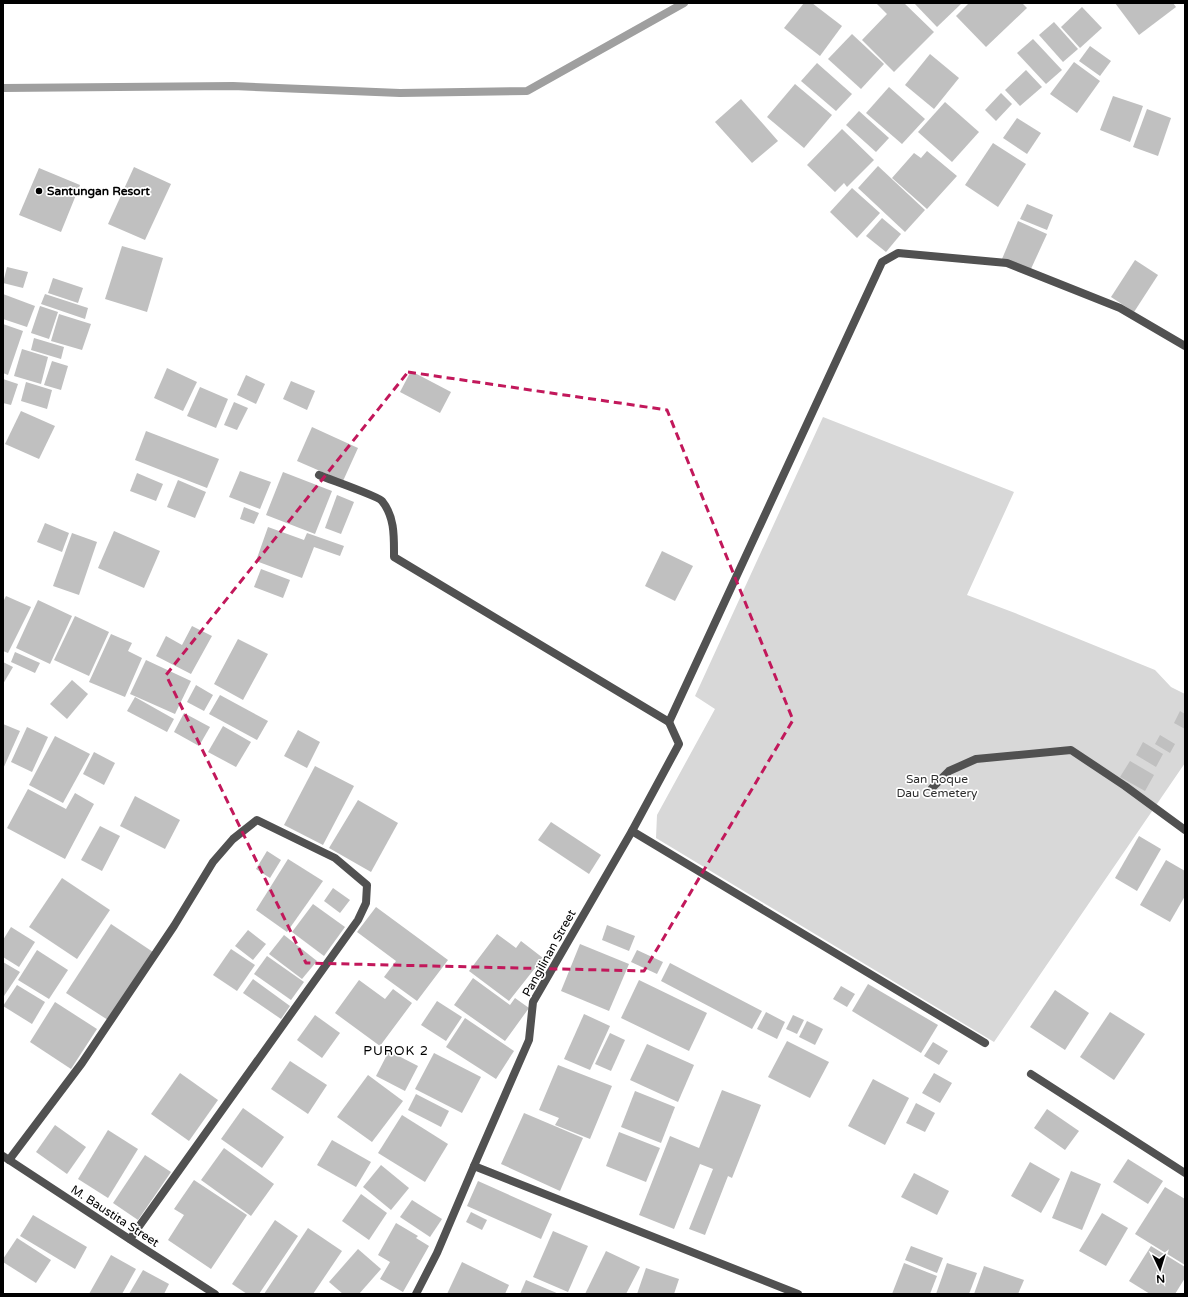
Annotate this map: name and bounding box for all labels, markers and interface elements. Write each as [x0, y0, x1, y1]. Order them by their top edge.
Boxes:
place label: Santungan Resort [47, 184, 150, 199]
marker: Santungan Resort [34, 186, 44, 196]
park label: San Roque Dau Cemetery [896, 772, 978, 800]
street label: Pangilinan Street [519, 907, 579, 999]
district label: PUROK 2 [363, 1043, 429, 1059]
street label: M. Baustita Street [68, 1182, 162, 1250]
north arrow [1140, 1249, 1180, 1289]
text: N [1156, 1272, 1166, 1285]

